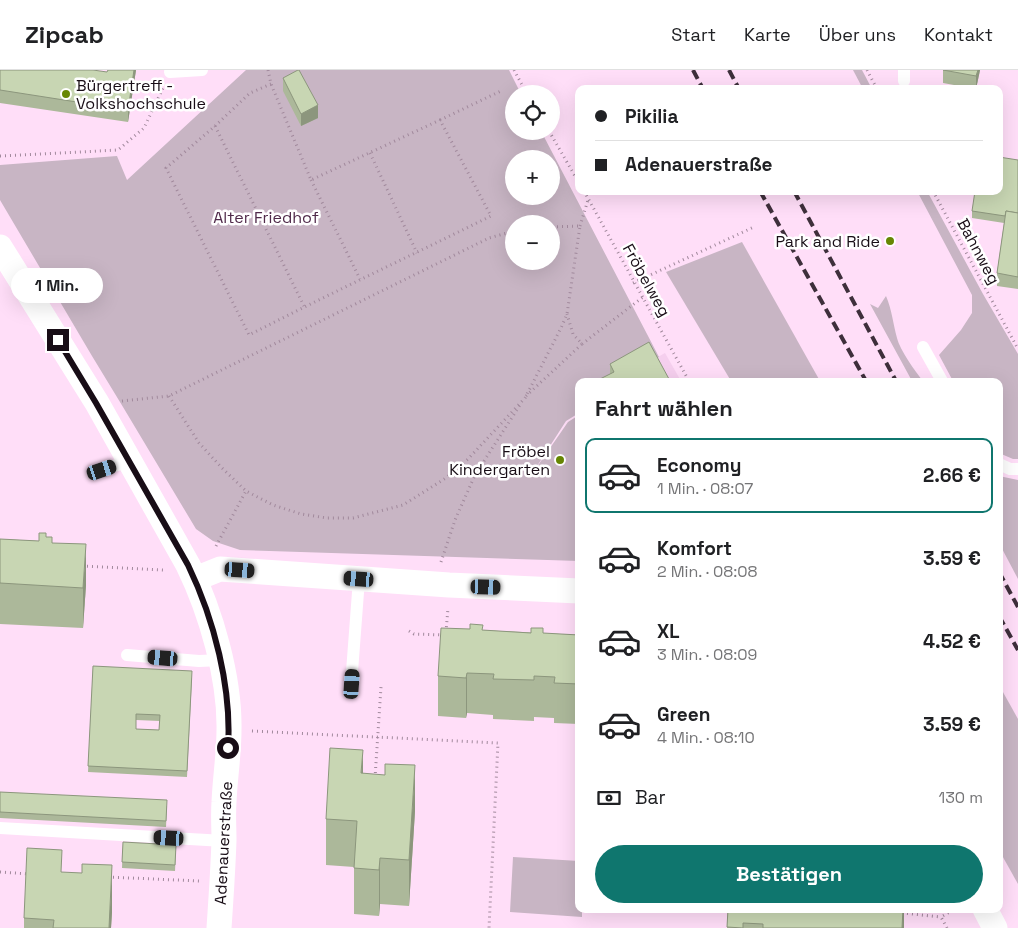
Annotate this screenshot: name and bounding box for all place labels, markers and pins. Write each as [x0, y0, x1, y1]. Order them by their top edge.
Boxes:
place label: Bürgertreff - Volkshochschule [76, 75, 206, 114]
marker: Bürgertreff - Volkshochschule [60, 88, 72, 100]
place label: Park and Ride [775, 231, 880, 252]
marker: Park and Ride [884, 235, 896, 247]
place label: Fröbel Kindergarten [449, 441, 550, 480]
marker: Fröbel Kindergarten [554, 454, 566, 466]

